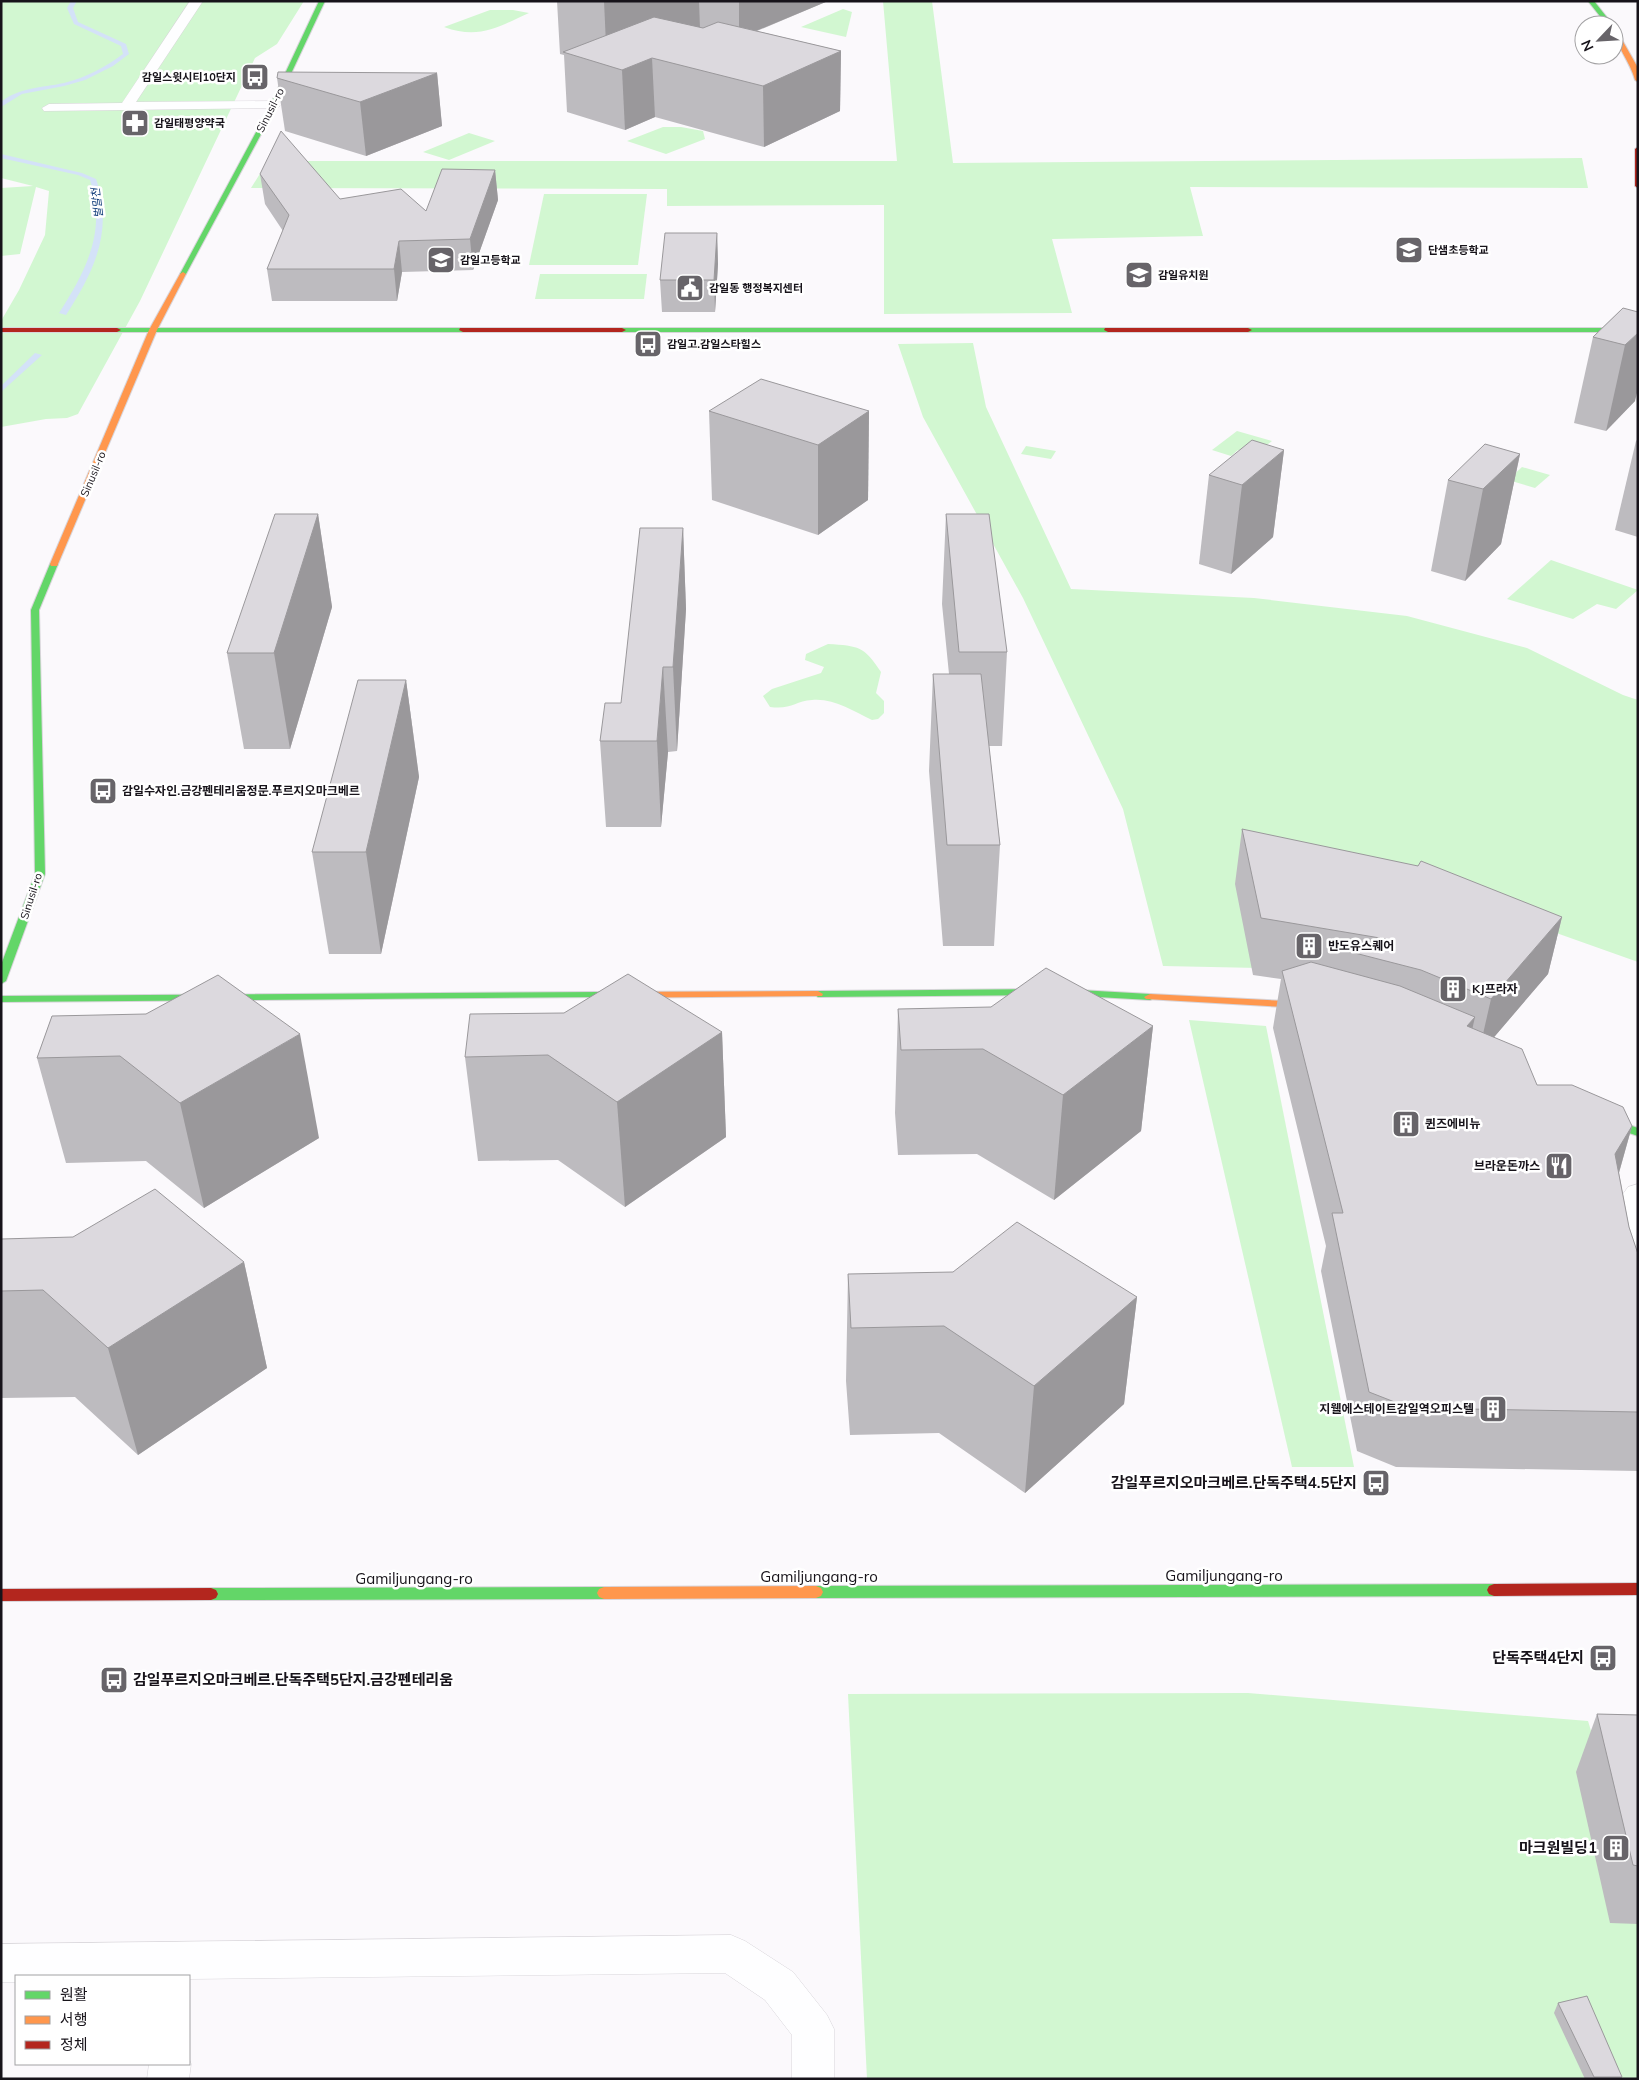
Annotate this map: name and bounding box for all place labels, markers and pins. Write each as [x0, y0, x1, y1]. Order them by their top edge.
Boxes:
bus stop icon: 감일스윗시티10단지 [240, 62, 270, 92]
place label: 감일스윗시티10단지 [142, 70, 236, 84]
pharmacy icon: 감일태평양약국 [120, 108, 150, 138]
place label: 감일태평양약국 [154, 116, 225, 130]
school or university icon: 단샘초등학교 [1394, 235, 1424, 265]
place label: 단샘초등학교 [1428, 243, 1489, 257]
school or university icon: 감일고등학교 [426, 245, 456, 275]
place label: 감일고등학교 [460, 253, 521, 267]
school or university icon: 감일유치원 [1124, 260, 1154, 290]
place label: 감일유치원 [1158, 268, 1209, 282]
public building icon: 감일동 행정복지센터 [675, 273, 705, 303]
place label: 감일동 행정복지센터 [709, 281, 803, 295]
bus stop icon: 감일고.감일스타힐스 [633, 329, 663, 359]
place label: 감일고.감일스타힐스 [667, 337, 761, 351]
bus stop icon: 감일수자인.금강펜테리움정문.푸르지오마크베르 [88, 776, 118, 806]
place label: 감일수자인.금강펜테리움정문.푸르지오마크베르 [122, 783, 360, 798]
building icon: 반도유스퀘어 [1294, 931, 1324, 961]
place label: 반도유스퀘어 [1328, 938, 1394, 953]
building icon: KJ프라자 [1438, 974, 1468, 1004]
place label: KJ프라자 [1472, 981, 1518, 996]
building icon: 퀸즈에비뉴 [1391, 1109, 1421, 1139]
place label: 퀸즈에비뉴 [1425, 1116, 1480, 1131]
restaurant icon: 브라운돈까스 [1544, 1151, 1574, 1181]
place label: 브라운돈까스 [1474, 1158, 1540, 1173]
building icon: 지웰에스테이트감일역오피스텔 [1478, 1394, 1508, 1424]
place label: 지웰에스테이트감일역오피스텔 [1319, 1401, 1474, 1416]
bus stop icon: 감일푸르지오마크베르.단독주택4.5단지 [1361, 1468, 1391, 1498]
place label: 감일푸르지오마크베르.단독주택4.5단지 [1111, 1473, 1357, 1492]
bus stop icon: 단독주택4단지 [1588, 1643, 1618, 1673]
place label: 단독주택4단지 [1492, 1648, 1584, 1667]
bus stop icon: 감일푸르지오마크베르.단독주택5단지.금강펜테리움 [99, 1665, 129, 1695]
place label: 감일푸르지오마크베르.단독주택5단지.금강펜테리움 [133, 1670, 453, 1689]
building icon: 마크원빌딩1 [1601, 1833, 1631, 1863]
place label: 마크원빌딩1 [1519, 1838, 1597, 1857]

